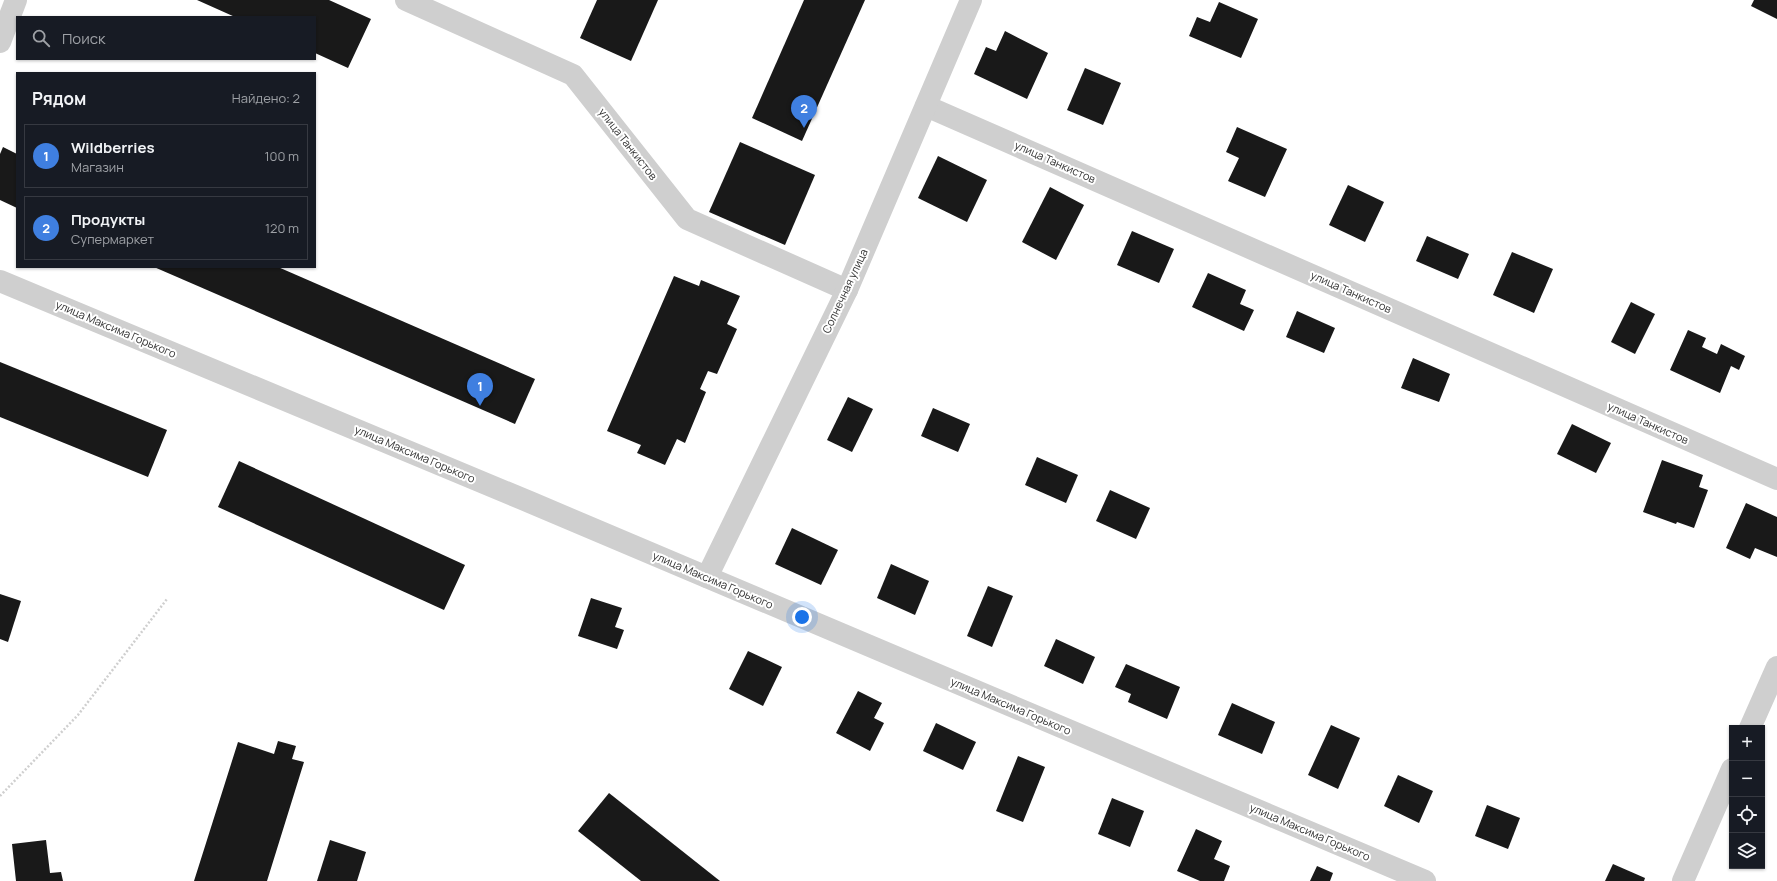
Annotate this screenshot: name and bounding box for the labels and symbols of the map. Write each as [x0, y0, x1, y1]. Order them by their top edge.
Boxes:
pin: 2 [791, 95, 817, 128]
street label: улица Танкистов [596, 105, 661, 183]
street label: улица Танкистов [1012, 137, 1098, 186]
street label: Солнечная улица [818, 246, 871, 335]
street label: улица Танкистов [1308, 267, 1394, 316]
street label: улица Максима Горького [54, 296, 179, 361]
pin: 1 [467, 373, 493, 406]
street label: улица Танкистов [1605, 398, 1691, 447]
street label: улица Максима Горького [353, 421, 478, 486]
street label: улица Максима Горького [651, 547, 776, 612]
your location [792, 607, 812, 627]
street label: улица Максима Горького [949, 673, 1074, 738]
street label: улица Максима Горького [1248, 799, 1373, 864]

